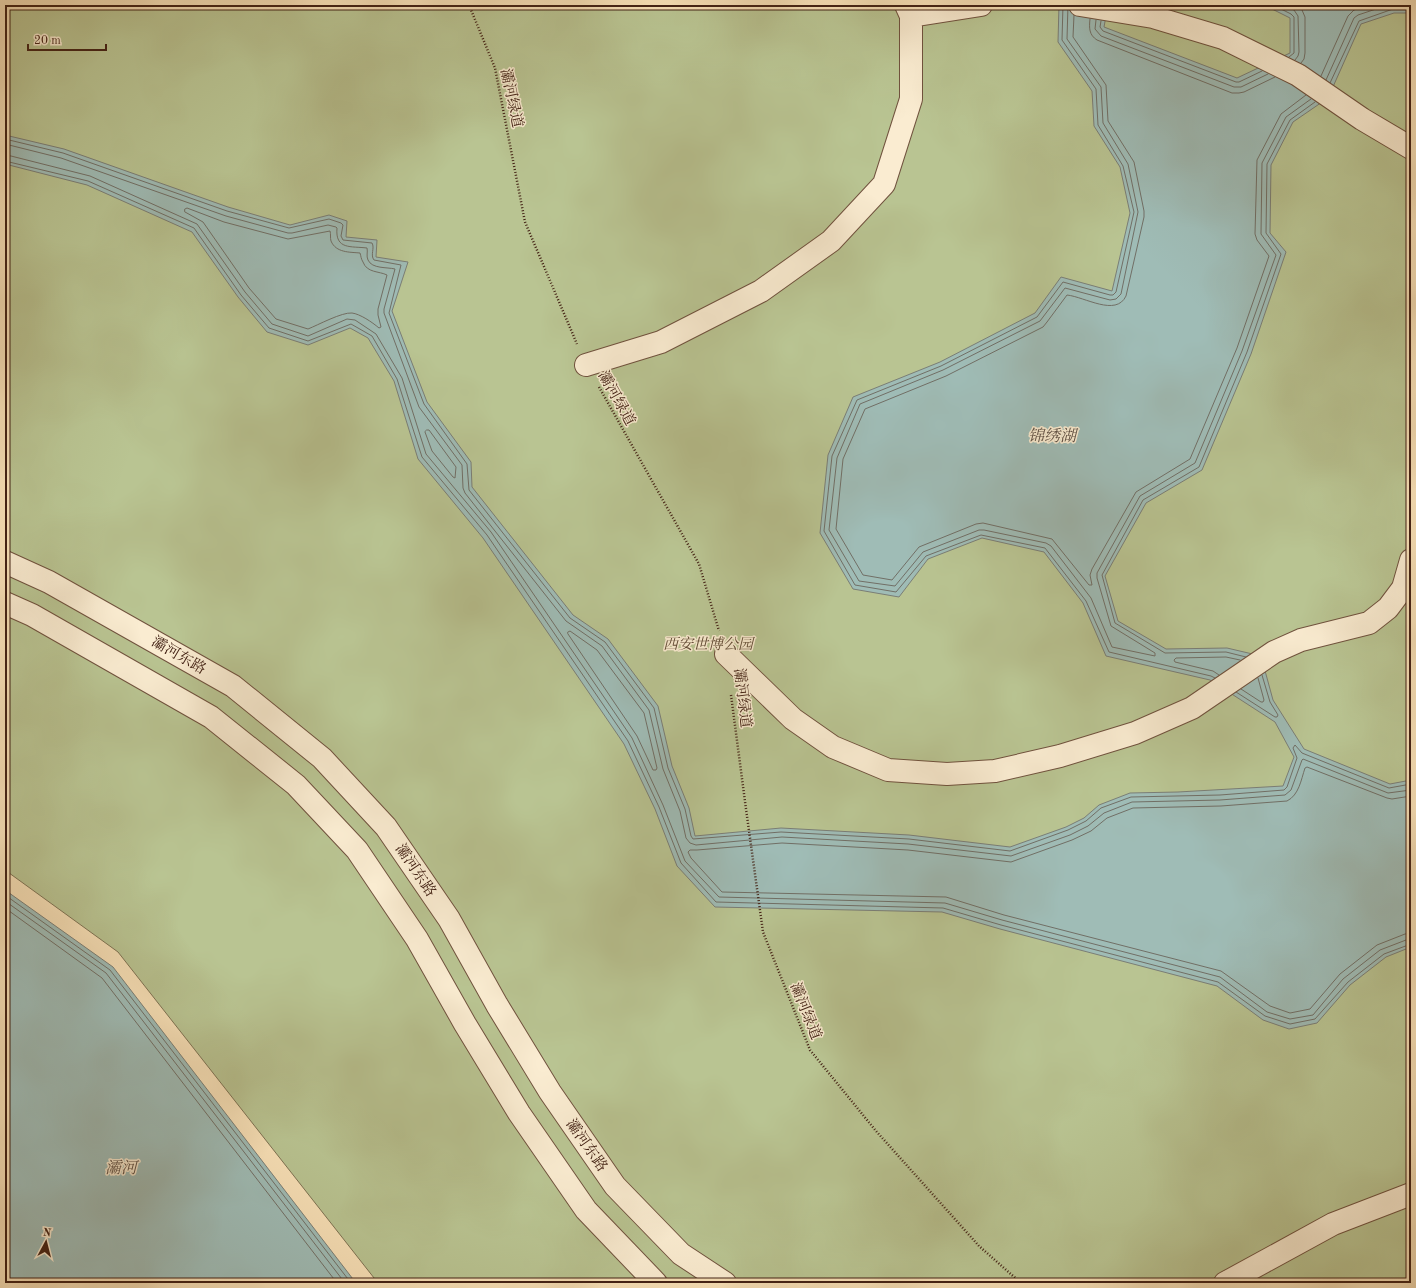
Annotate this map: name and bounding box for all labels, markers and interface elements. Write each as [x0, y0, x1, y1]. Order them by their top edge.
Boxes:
scale bar [28, 26, 106, 52]
text: 20 m [34, 35, 61, 47]
street label: 灞河绿道 [497, 67, 526, 129]
street label: 灞河绿道 [595, 368, 639, 429]
water label: 锦绣湖 [1028, 427, 1079, 445]
street label: 灞河东路 [149, 633, 209, 678]
park label: 西安世博公园 [663, 636, 755, 653]
street label: 灞河绿道 [730, 667, 755, 729]
street label: 灞河东路 [392, 841, 439, 900]
street label: 灞河绿道 [786, 980, 825, 1042]
street label: 灞河东路 [562, 1116, 611, 1175]
water label: 灞河 [105, 1159, 140, 1177]
north arrow [26, 1222, 66, 1262]
text: N [42, 1228, 52, 1240]

